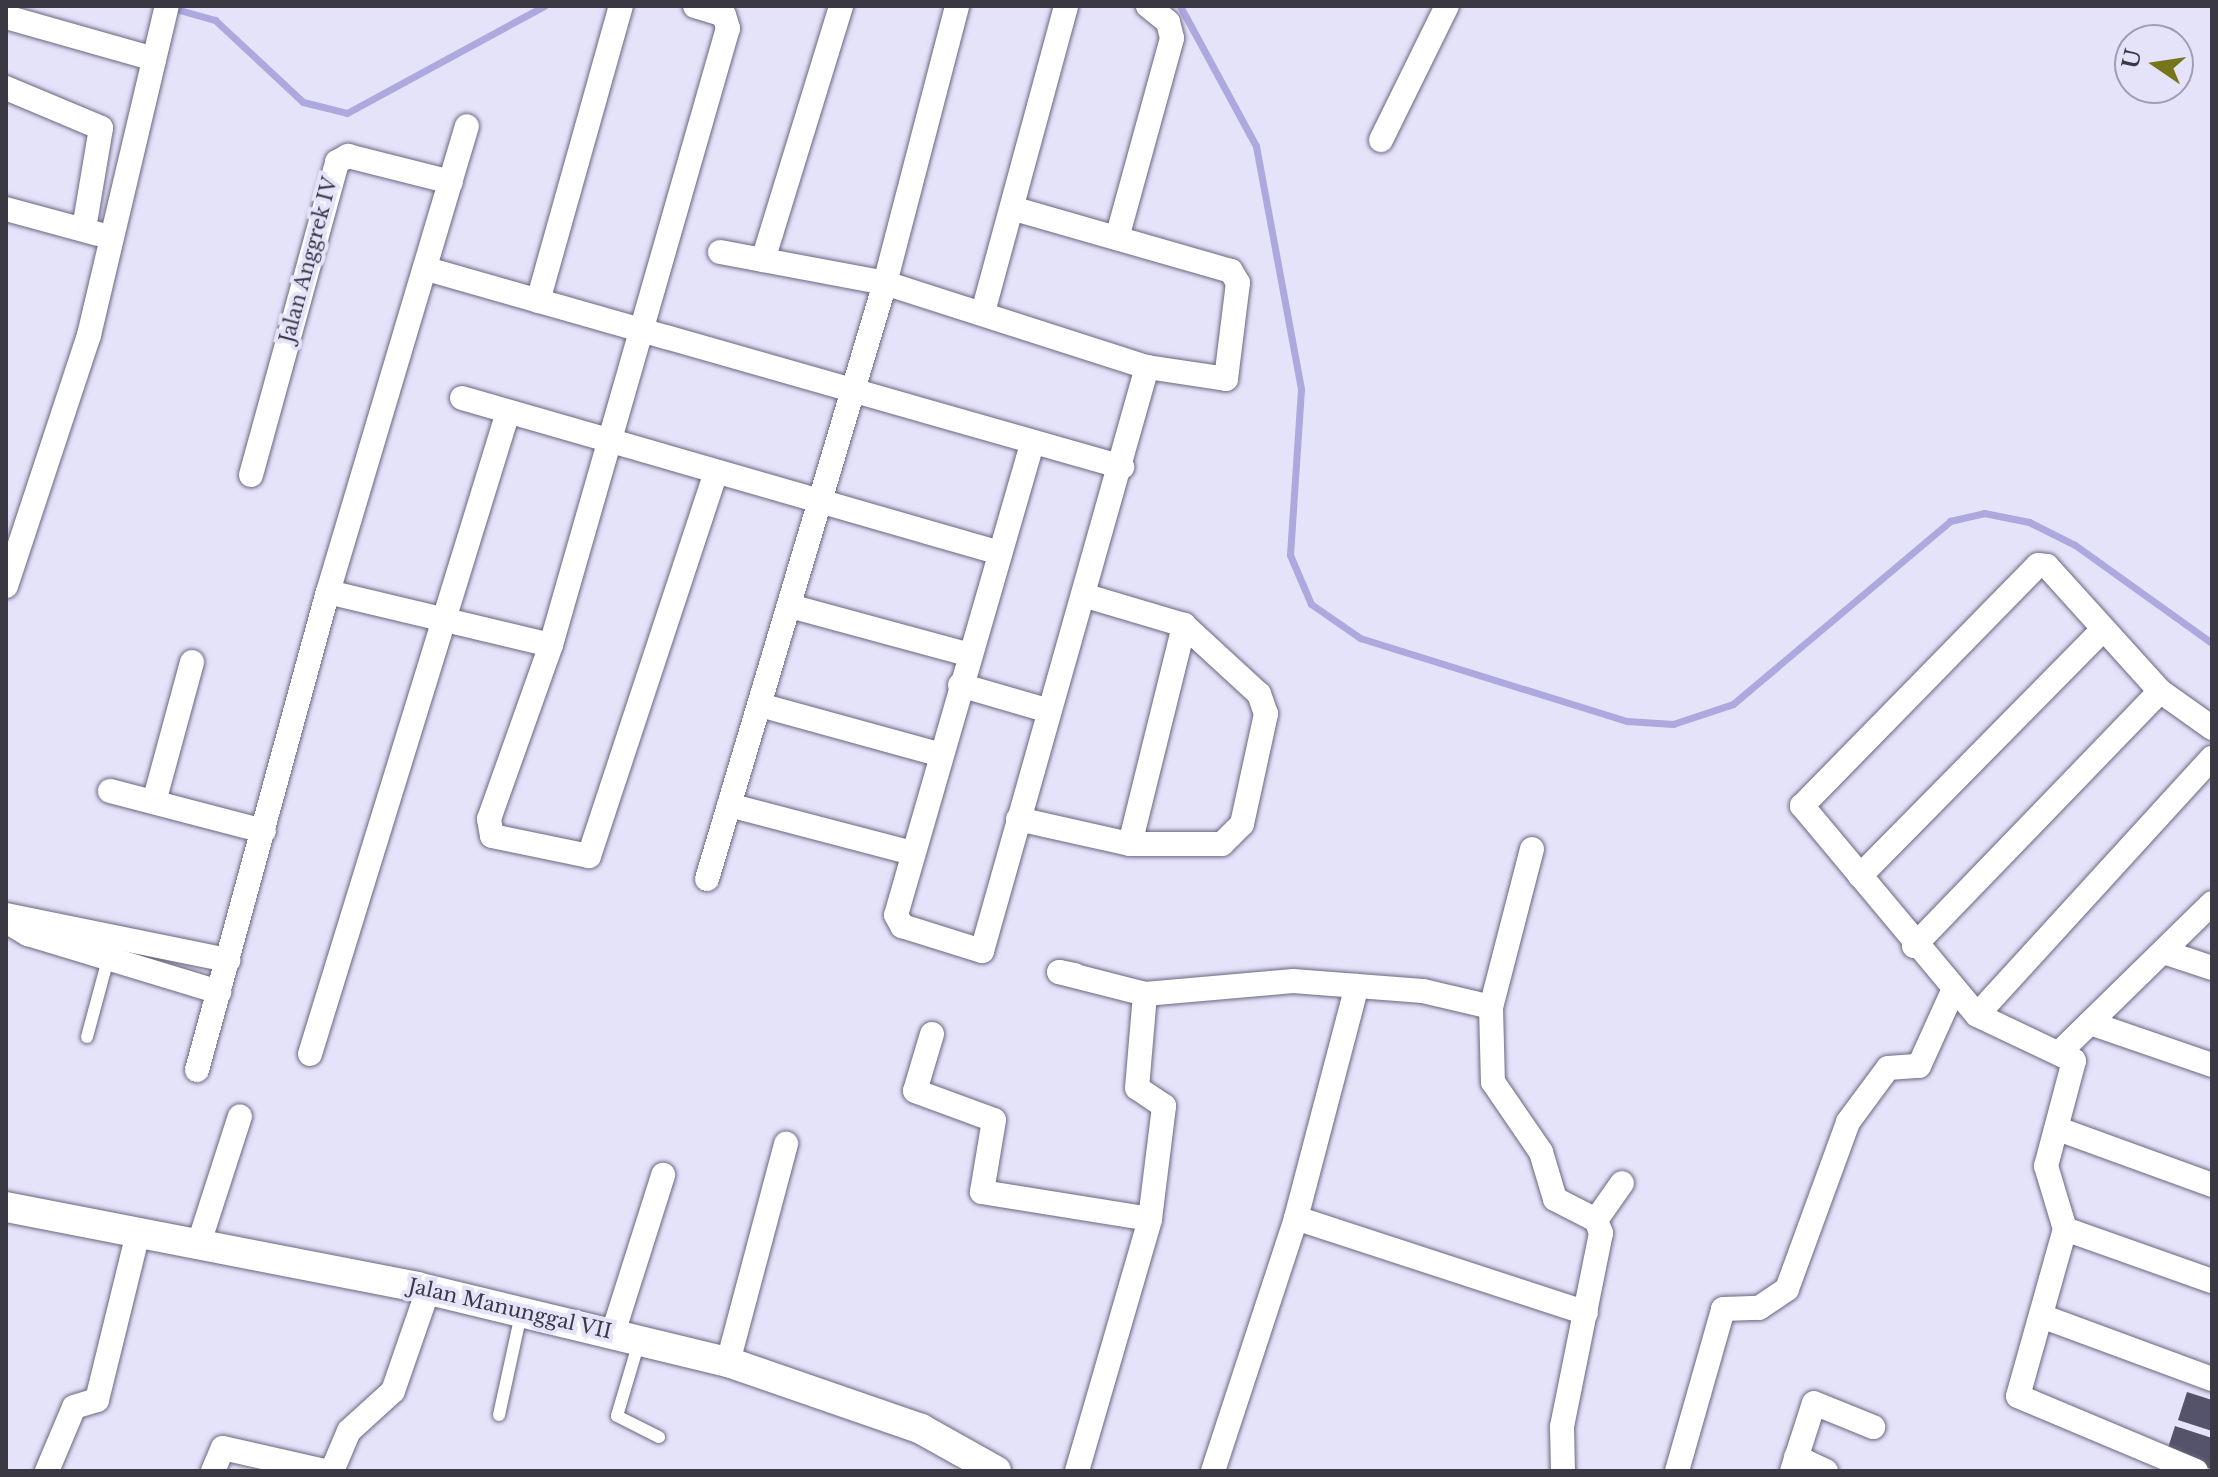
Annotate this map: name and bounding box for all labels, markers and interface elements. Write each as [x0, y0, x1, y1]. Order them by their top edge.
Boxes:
north arrow [2114, 24, 2194, 104]
text: U [2117, 46, 2147, 71]
street label: Jalan Anggrek IV [275, 174, 343, 346]
street label: Jalan Manunggal VII [406, 1274, 614, 1344]

